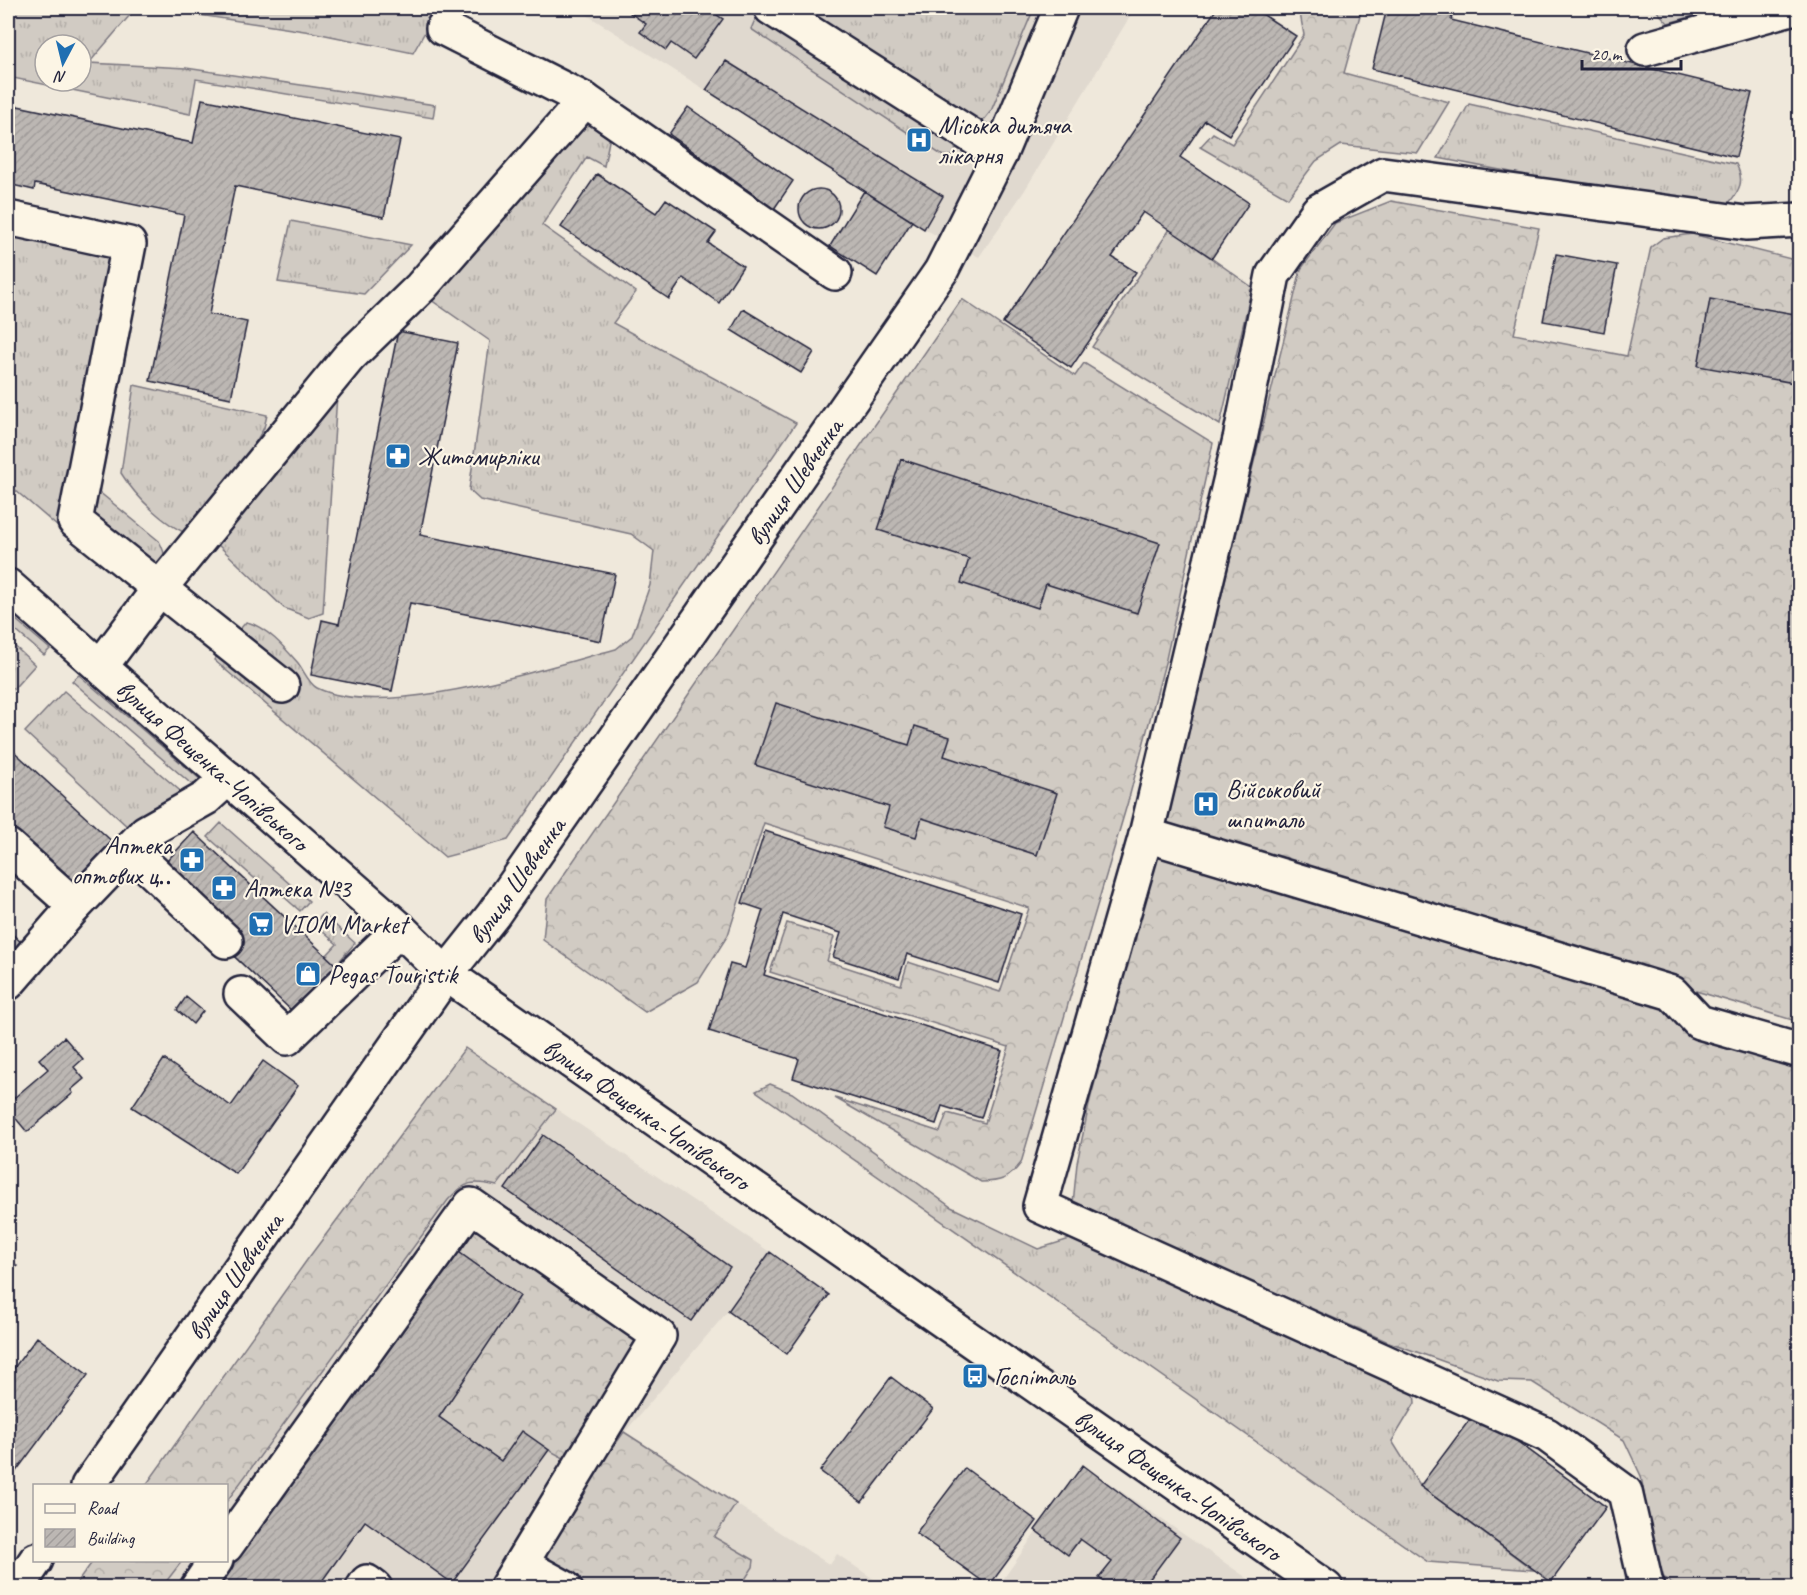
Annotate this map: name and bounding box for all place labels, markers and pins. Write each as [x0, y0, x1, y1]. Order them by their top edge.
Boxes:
place label: Міська дитяча лікарня [938, 109, 1072, 172]
hospital icon: Міська дитяча лікарня [904, 125, 934, 155]
place label: Житомирліки [418, 440, 540, 473]
pharmacy icon: Житомирліки [383, 441, 413, 471]
place label: Військовий шпиталь [1226, 773, 1323, 836]
hospital icon: Військовий шпиталь [1191, 789, 1221, 819]
place label: Аптека оптових ц‥ [72, 829, 174, 892]
pharmacy icon: Аптека оптових ц‥ [177, 845, 207, 875]
place label: Аптека №3 [244, 872, 353, 905]
pharmacy icon: Аптека №3 [209, 873, 239, 903]
place label: VIOM Market [280, 908, 410, 941]
supermarket icon: VIOM Market [246, 909, 276, 939]
place label: Pegas Touristik [328, 958, 460, 991]
shop icon: Pegas Touristik [293, 959, 323, 989]
place label: Госпіталь [994, 1360, 1077, 1393]
bus stop icon: Госпіталь [960, 1361, 990, 1391]

